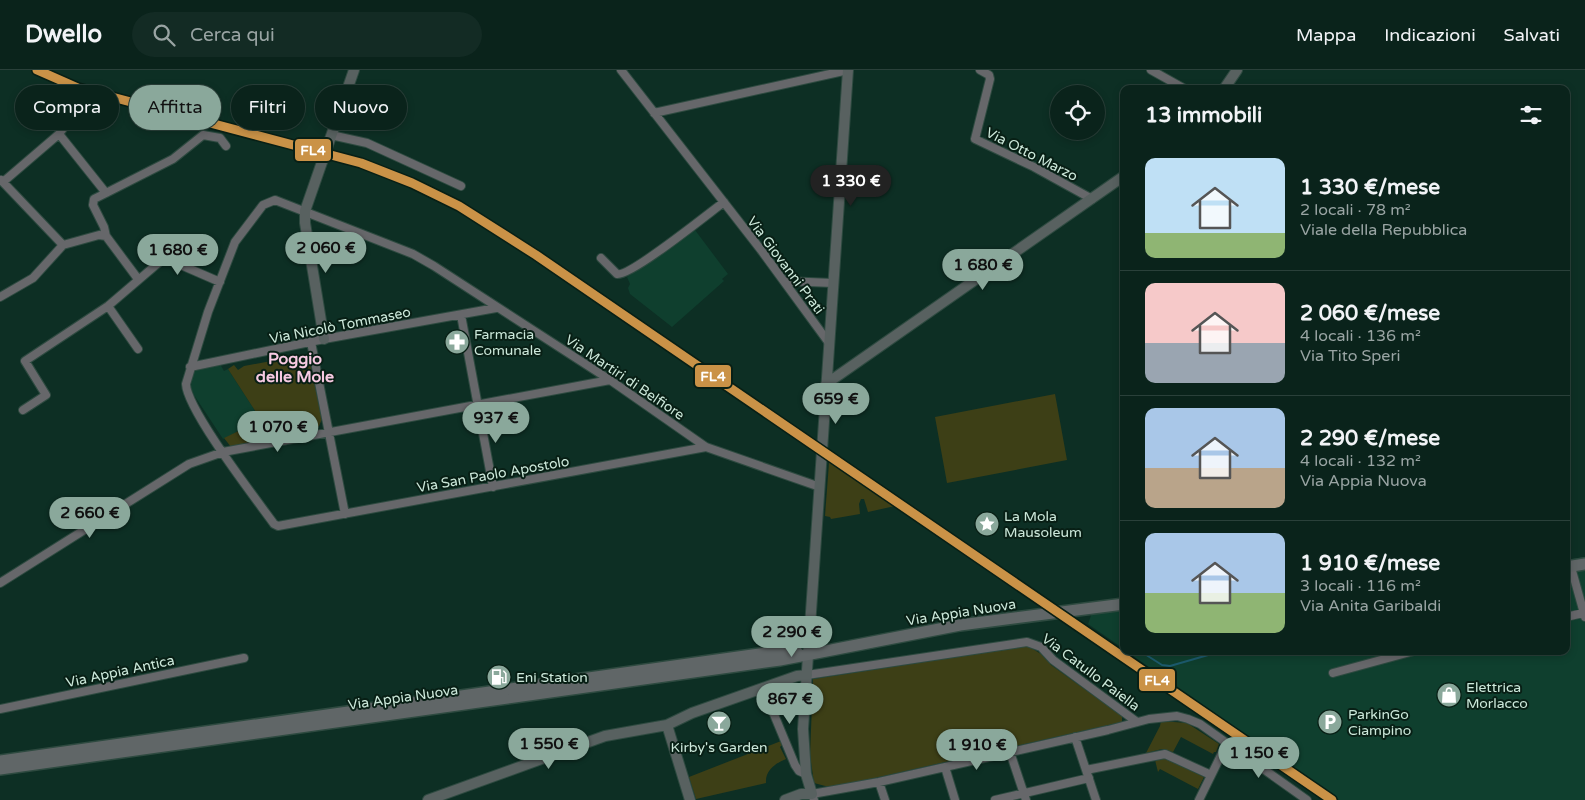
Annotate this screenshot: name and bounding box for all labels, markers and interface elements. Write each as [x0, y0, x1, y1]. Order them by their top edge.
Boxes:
search box [132, 12, 482, 57]
text: Dwello [25, 20, 102, 49]
icon: search [150, 21, 178, 49]
text: Cerca qui [190, 24, 275, 46]
text: Mappa [1296, 24, 1356, 46]
text: Indicazioni [1384, 24, 1476, 46]
text: Salvati [1504, 24, 1560, 46]
chip: Compra [15, 85, 119, 130]
chip: Affitta [129, 85, 221, 130]
chip: Filtri [231, 85, 305, 130]
chip: Nuovo [315, 85, 407, 130]
map controls [1050, 85, 1105, 140]
button: locate [1050, 85, 1105, 140]
icon: filters [1517, 101, 1545, 129]
text: 13 immobili [1145, 103, 1262, 128]
street label: Via Otto Marzo [983, 124, 1081, 185]
line badge: FL4 [294, 138, 332, 162]
text: FL4 [300, 142, 326, 159]
pin: 1 330 € [805, 164, 897, 207]
text: 1 330 € [821, 171, 881, 191]
text: 1 330 €/mese [1300, 175, 1440, 200]
icon: home [1185, 178, 1245, 238]
text: 2 locali · 78 m² [1300, 200, 1411, 220]
street label: Via Giovanni Prati [743, 213, 828, 317]
text: Viale della Repubblica [1300, 220, 1467, 240]
pin: 2 060 € [280, 232, 372, 274]
pin: 1 680 € [132, 234, 224, 276]
text: 2 060 € [296, 238, 356, 258]
text: 1 680 € [148, 240, 208, 260]
pin: 1 680 € [937, 248, 1029, 291]
text: 1 680 € [953, 255, 1013, 275]
text: 2 060 €/mese [1300, 301, 1440, 326]
street label: Via Nicolò Tommaseo [268, 303, 412, 348]
icon: home [1185, 303, 1245, 363]
place label: Farmacia Comunale [474, 326, 541, 359]
text: 4 locali · 136 m² [1300, 326, 1421, 346]
pharmacy icon: Farmacia Comunale [444, 329, 470, 355]
street label: Via Martiri di Belfiore [562, 331, 688, 424]
text: Via Tito Speri [1300, 346, 1401, 366]
district label: Poggio delle Mole [256, 349, 334, 387]
line badge: FL4 [694, 364, 732, 388]
text: FL4 [700, 368, 726, 385]
pin: 659 € [801, 382, 871, 425]
text: 659 € [813, 389, 859, 409]
pin: 937 € [461, 402, 531, 444]
text: 937 € [473, 408, 519, 428]
pin: 1 070 € [232, 410, 324, 453]
text: 1 070 € [248, 417, 308, 437]
text: 2 290 €/mese [1300, 426, 1440, 451]
icon: home [1185, 428, 1245, 488]
text: 4 locali · 132 m² [1300, 451, 1421, 471]
street label: Via San Paolo Apostolo [416, 453, 571, 496]
text: Via Appia Nuova [1300, 471, 1427, 491]
pin: 2 660 € [44, 496, 136, 539]
text: 2 660 € [60, 503, 120, 523]
place label: La Mola Mausoleum [1004, 508, 1082, 541]
place icon: La Mola Mausoleum [974, 511, 1000, 537]
text: 1 910 €/mese [1300, 551, 1440, 576]
icon: home [1185, 553, 1245, 613]
text: 3 locali · 116 m² [1300, 576, 1421, 596]
street label: Via Appia Nuova [905, 595, 1017, 630]
text: Via Anita Garibaldi [1300, 596, 1441, 616]
pin: 2 290 € [746, 616, 838, 658]
text: 2 290 € [762, 622, 822, 642]
street label: Via Catullo Paiella [1038, 630, 1143, 715]
street label: Via Appia Antica [64, 652, 176, 691]
fuel station icon: Eni Station [486, 664, 512, 690]
line badge: FL4 [1138, 668, 1176, 692]
place label: Eni Station [516, 669, 588, 686]
text: FL4 [1144, 672, 1170, 689]
place label: Elettrica Morlacco [1466, 679, 1528, 712]
street label: Via Appia Nuova [347, 681, 459, 714]
pin: 867 € [755, 682, 825, 725]
shop icon: Elettrica Morlacco [1436, 682, 1462, 708]
text: 867 € [767, 689, 813, 709]
place label: ParkinGo Ciampino [1348, 706, 1411, 739]
parking icon: ParkinGo Ciampino [1317, 709, 1343, 735]
bar icon: Kirby's Garden [706, 710, 732, 736]
pin: 1 550 € [503, 728, 595, 770]
pin: 1 910 € [931, 728, 1023, 771]
text: 1 550 € [519, 734, 579, 754]
text: 1 910 € [947, 735, 1007, 755]
pin: 1 150 € [1213, 736, 1305, 779]
place label: Kirby's Garden [671, 739, 767, 756]
text: 1 150 € [1229, 743, 1289, 763]

